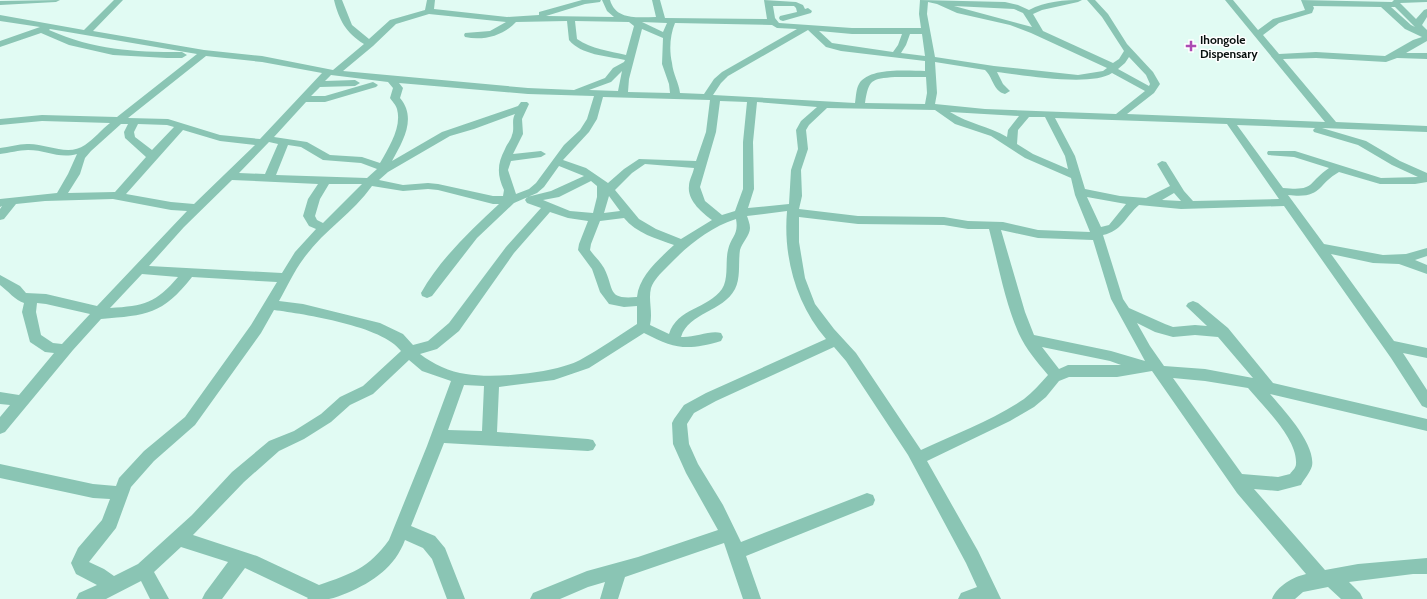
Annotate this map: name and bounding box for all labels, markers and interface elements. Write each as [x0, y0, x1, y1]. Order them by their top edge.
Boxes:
place label: Ihongole Dispensary [1200, 32, 1258, 61]
marker: Ihongole Dispensary [1185, 40, 1197, 52]

